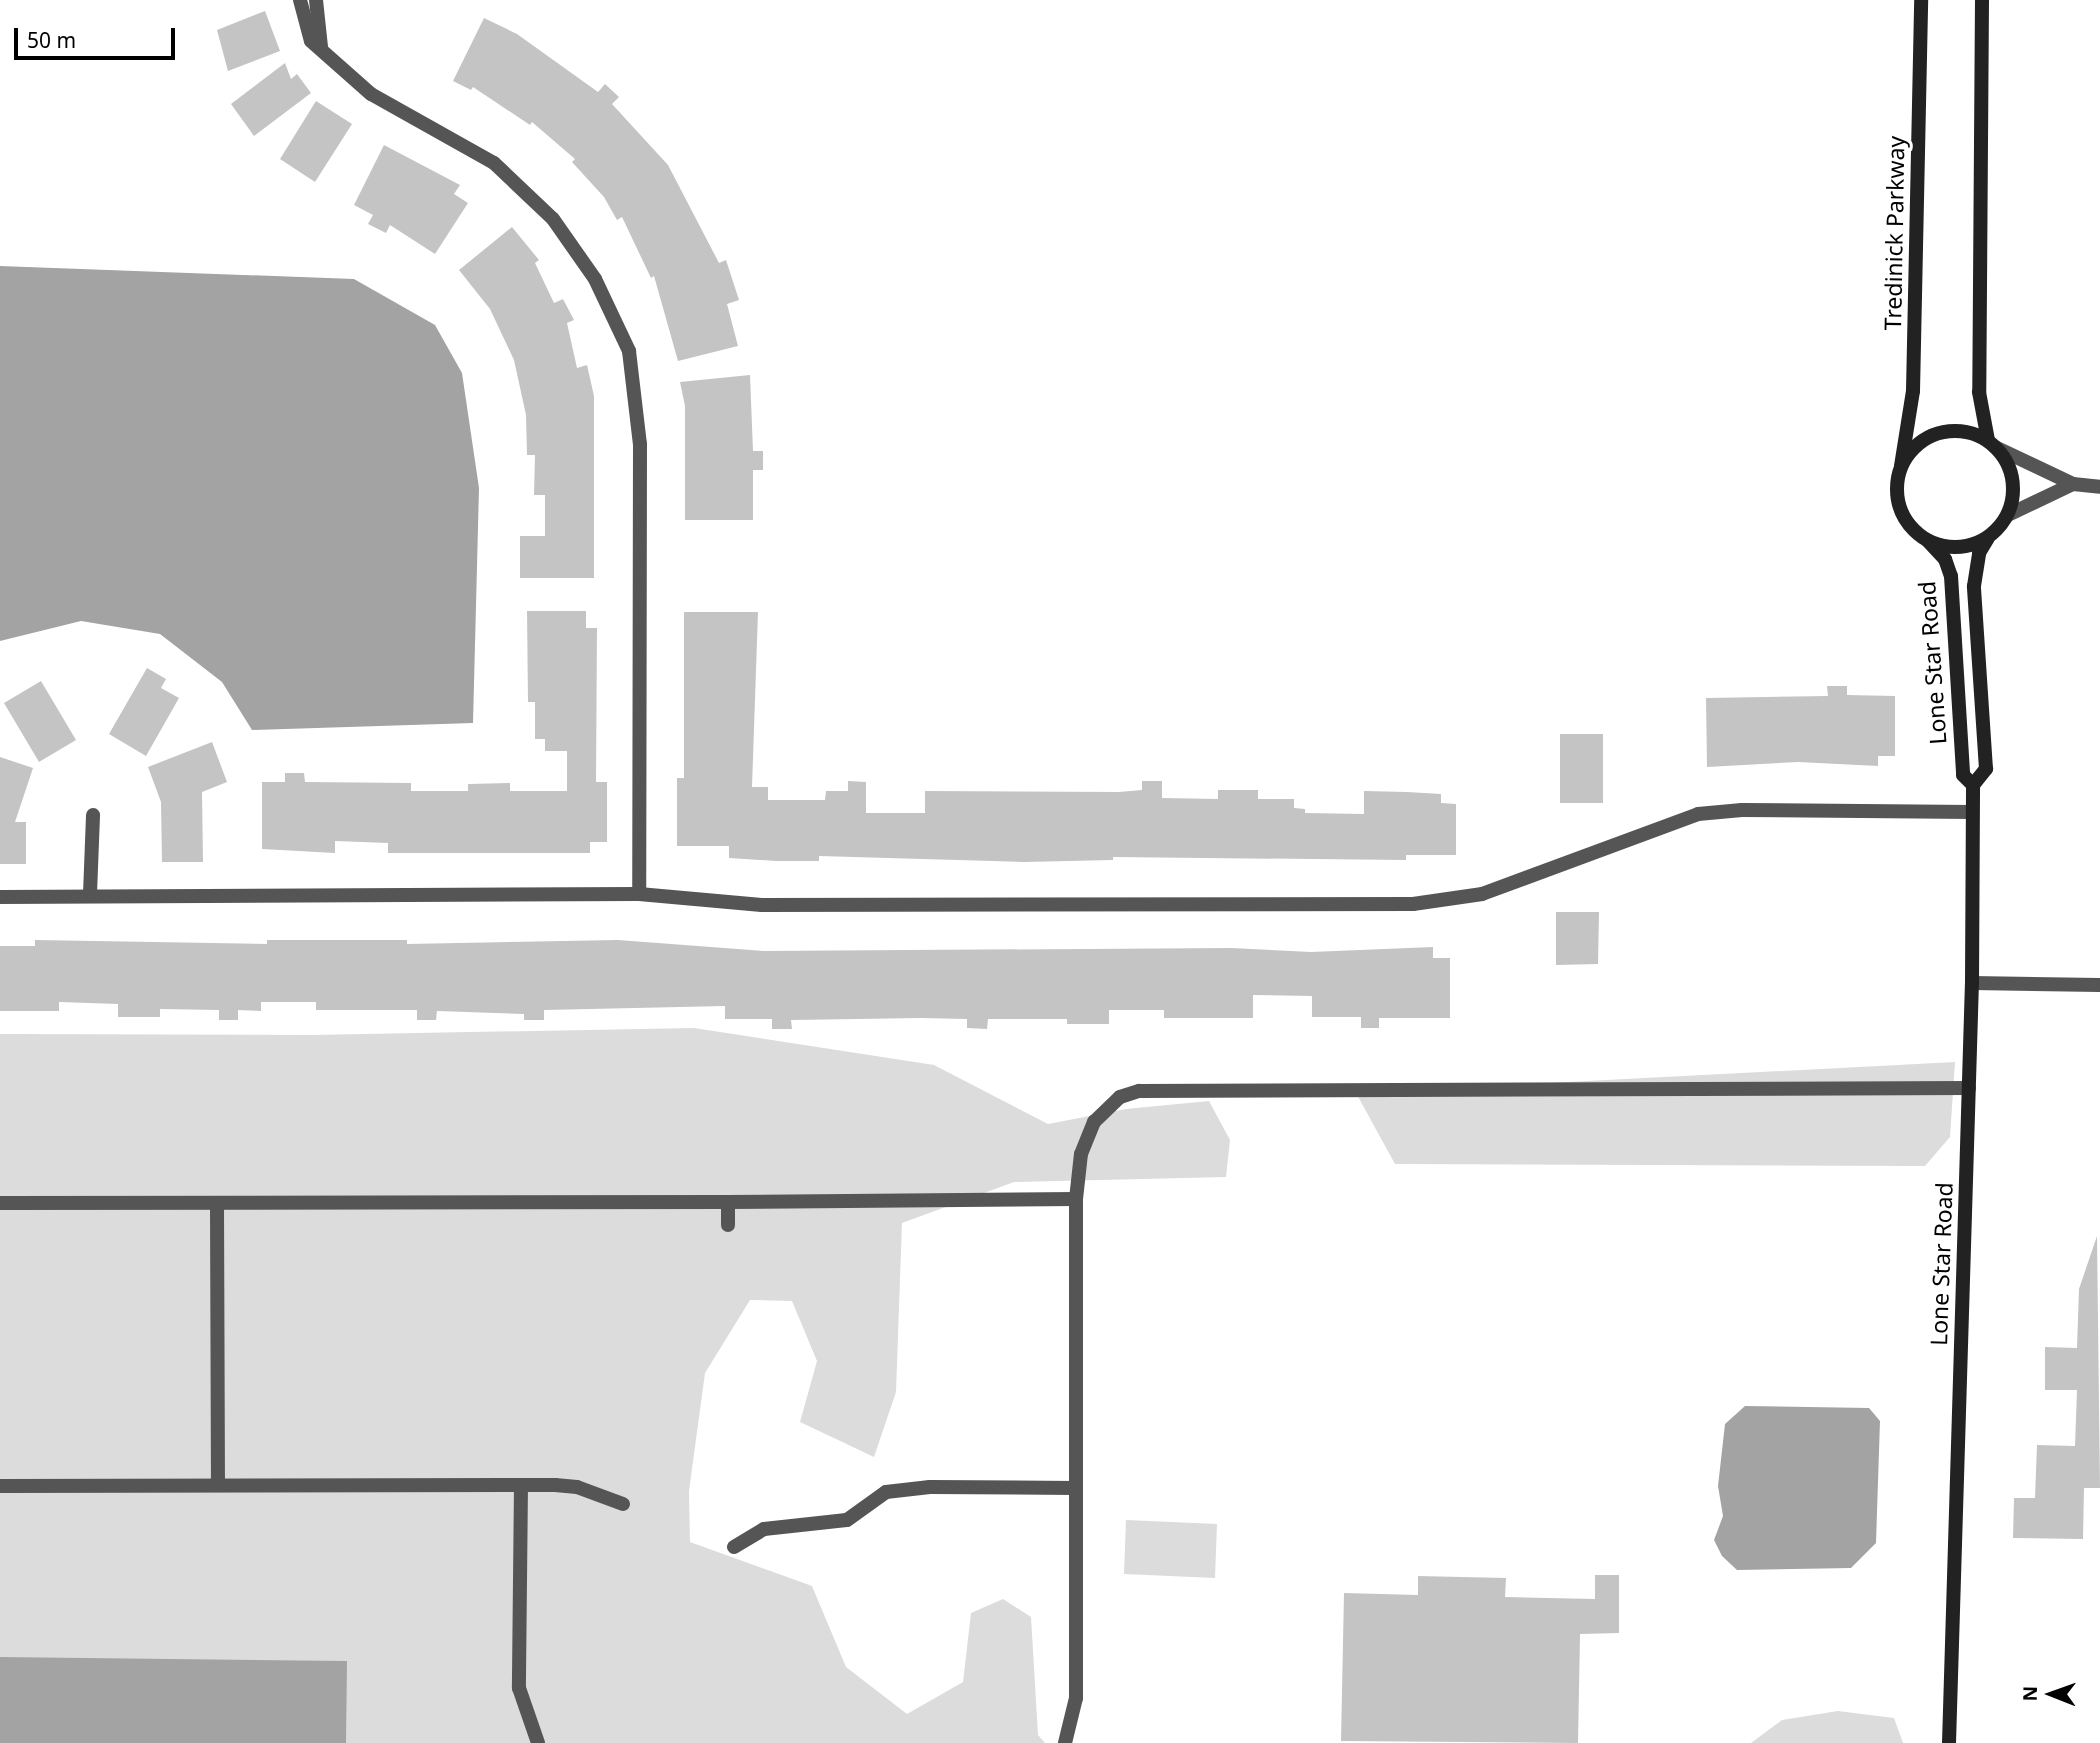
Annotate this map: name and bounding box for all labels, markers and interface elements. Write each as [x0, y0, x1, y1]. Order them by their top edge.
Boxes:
scale bar [18, 14, 178, 58]
text: 50 m [27, 26, 76, 54]
street label: Tredinick Parkway [1879, 136, 1909, 330]
street label: Lone Star Road [1913, 580, 1951, 746]
street label: Lone Star Road [1924, 1182, 1958, 1346]
north arrow [2016, 1659, 2086, 1729]
text: N [2017, 1686, 2043, 1702]

